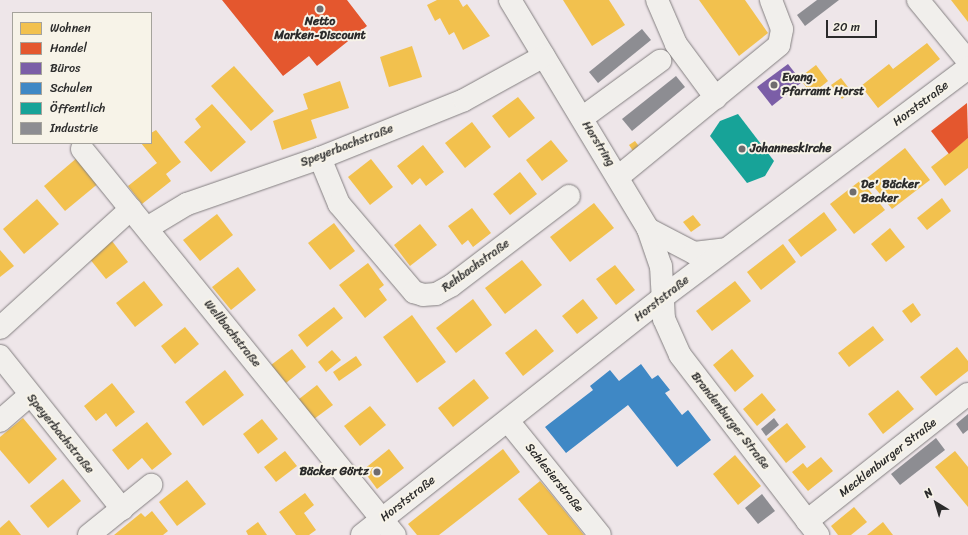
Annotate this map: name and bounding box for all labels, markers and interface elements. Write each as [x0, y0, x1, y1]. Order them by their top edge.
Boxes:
marker: Netto Marken-Discount [315, 4, 325, 14]
legend [12, 12, 152, 144]
scale bar [828, 12, 879, 38]
place label: Netto Marken-Discount [274, 15, 366, 43]
text: 20 m [833, 16, 860, 38]
text: Wohnen [50, 17, 91, 39]
text: Handel [50, 37, 87, 59]
text: Büros [50, 57, 81, 79]
place label: Evang. Pfarramt Horst [782, 71, 864, 99]
text: Schulen [50, 77, 92, 99]
street label: Horststraße [890, 78, 952, 130]
marker: Evang. Pfarramt Horst [769, 80, 779, 90]
text: Öffentlich [50, 97, 105, 119]
text: Industrie [50, 117, 98, 139]
street label: Horstring [578, 119, 618, 169]
street label: Speyerbachstraße [298, 122, 396, 170]
place label: Johanneskirche [750, 142, 831, 156]
marker: Johanneskirche [737, 144, 747, 154]
place label: De' Bäcker Becker [861, 178, 919, 206]
marker: De' Bäcker Becker [848, 187, 858, 197]
street label: Rehbachstraße [439, 237, 513, 295]
street label: Horststraße [632, 273, 692, 325]
street label: Wellbachstraße [200, 297, 264, 371]
street label: Brandenburger Straße [687, 369, 773, 473]
street label: Speyerbachstraße [23, 391, 97, 477]
street label: Mecklenburger Straße [836, 415, 940, 501]
street label: Schlesierstraße [522, 441, 586, 515]
place label: Bäcker Görtz [299, 465, 369, 479]
marker: Bäcker Görtz [372, 467, 382, 477]
street label: Horststraße [378, 473, 438, 525]
north arrow [916, 483, 956, 523]
text: N [919, 483, 937, 503]

